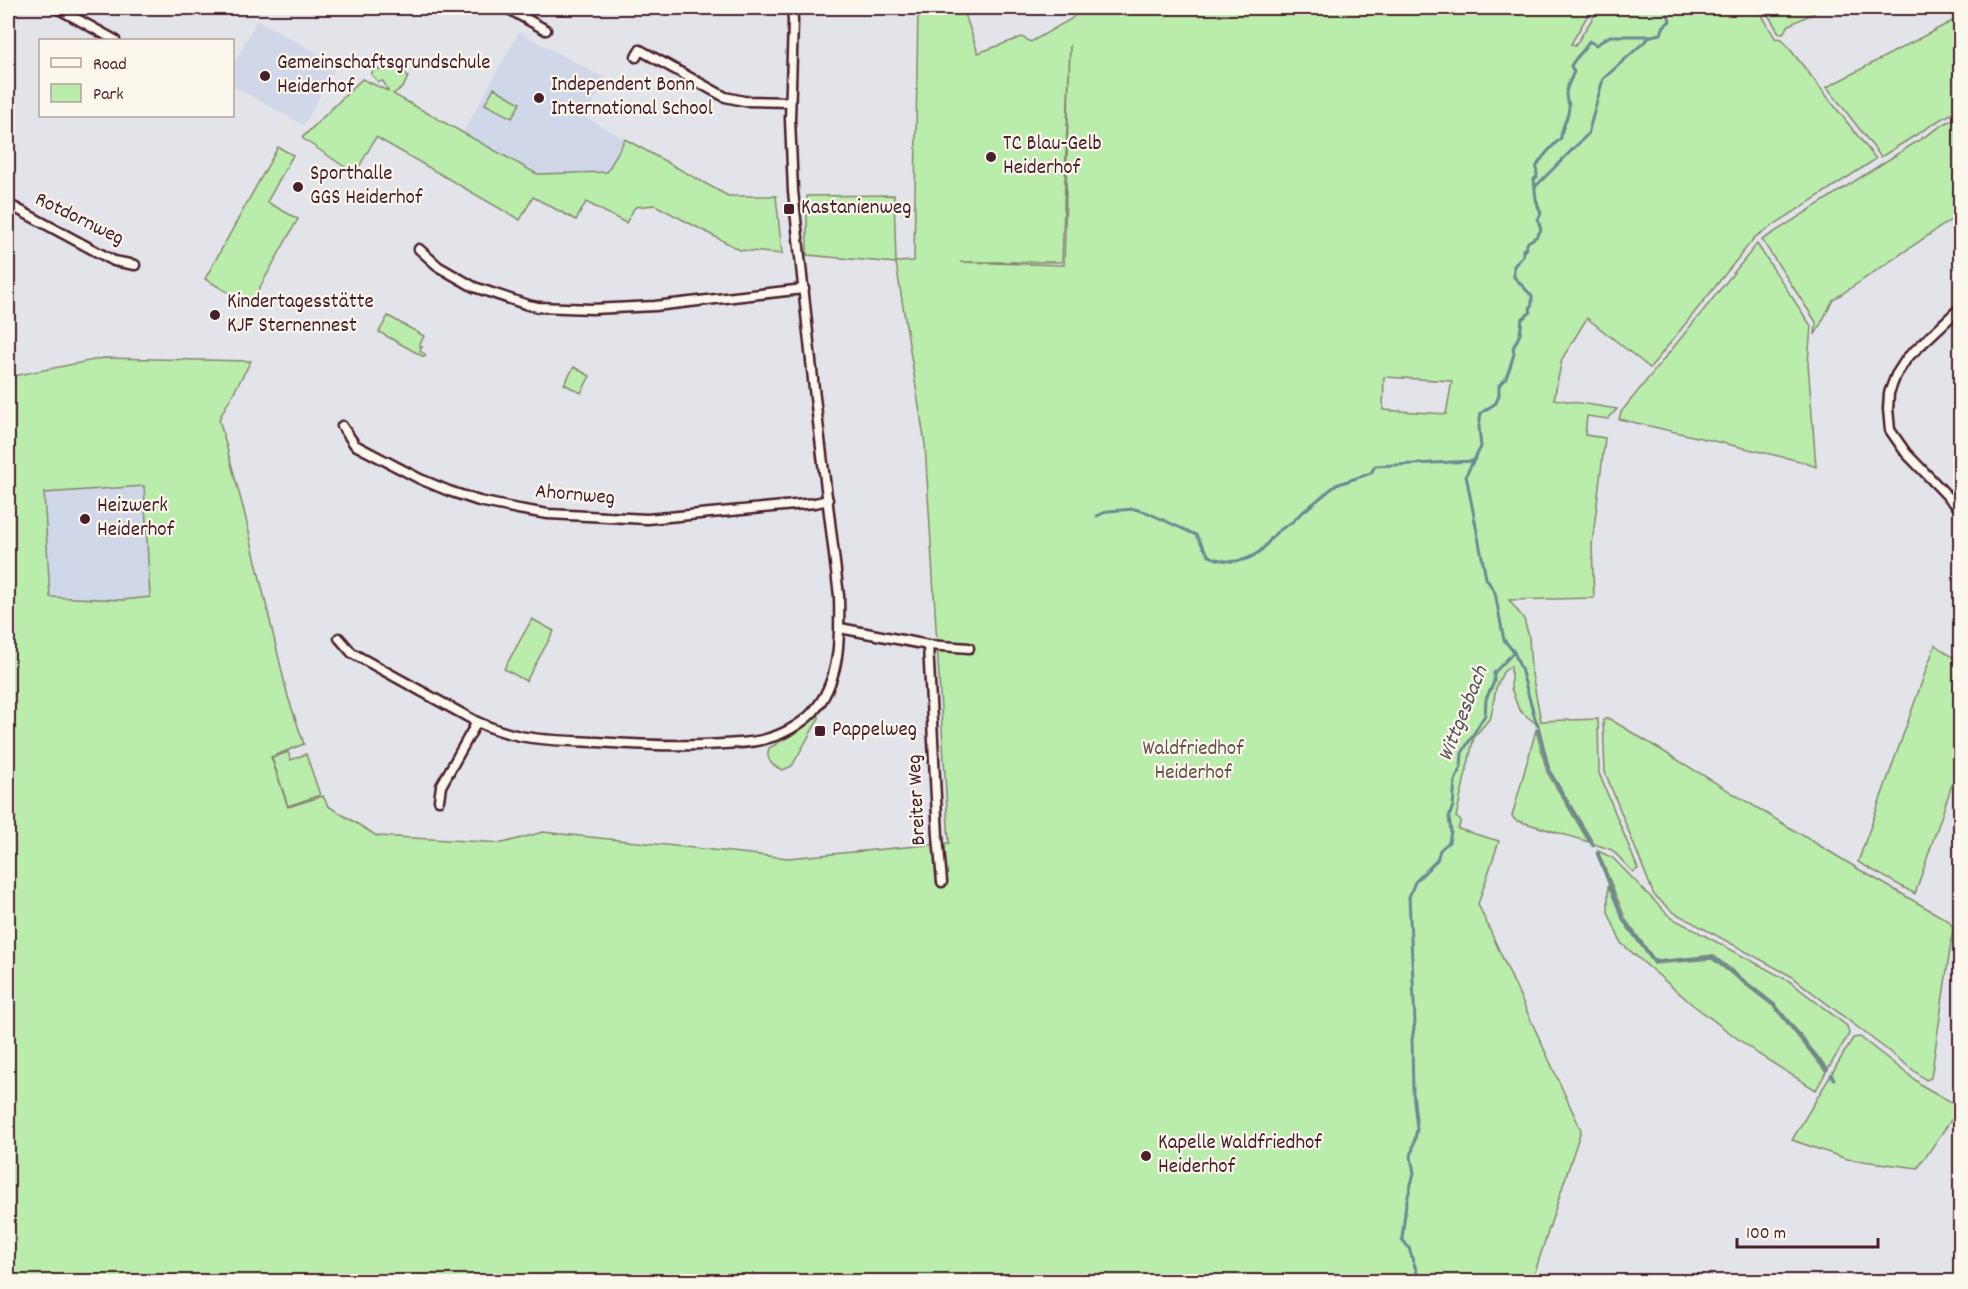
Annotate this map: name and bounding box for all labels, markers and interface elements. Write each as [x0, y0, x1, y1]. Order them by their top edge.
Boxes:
legend [39, 39, 234, 117]
place label: Gemeinschaftsgrundschule Heiderhof [277, 49, 491, 103]
text: Road [93, 53, 127, 78]
marker: Gemeinschaftsgrundschule Heiderhof [258, 69, 272, 83]
place label: Independent Bonn International School [551, 71, 713, 125]
text: Park [93, 83, 124, 108]
marker: Independent Bonn International School [532, 91, 546, 105]
place label: TC Blau-Gelb Heiderhof [1003, 130, 1102, 184]
marker: TC Blau-Gelb Heiderhof [984, 150, 998, 164]
place label: Sporthalle GGS Heiderhof [310, 160, 423, 214]
marker: Sporthalle GGS Heiderhof [291, 180, 305, 194]
street label: Rotdornweg [29, 185, 129, 255]
place label: Kastanienweg [801, 194, 911, 224]
marker: Kastanienweg [782, 202, 796, 216]
place label: Kindertagesstätte KJF Sternennest [227, 288, 374, 342]
marker: Kindertagesstätte KJF Sternennest [208, 308, 222, 322]
street label: Ahornweg [534, 478, 616, 514]
place label: Heizwerk Heiderhof [97, 492, 175, 546]
marker: Heizwerk Heiderhof [78, 512, 92, 526]
water label: Wittgesbach [1431, 661, 1497, 766]
place label: Pappelweg [832, 716, 917, 746]
marker: Pappelweg [813, 724, 827, 738]
park label: Waldfriedhof Heiderhof [1142, 735, 1244, 789]
street label: Breiter Weg [901, 754, 935, 846]
place label: Kapelle Waldfriedhof Heiderhof [1158, 1129, 1322, 1183]
marker: Kapelle Waldfriedhof Heiderhof [1139, 1149, 1153, 1163]
scale bar [1737, 1211, 1878, 1249]
text: 100 m [1746, 1222, 1786, 1247]

